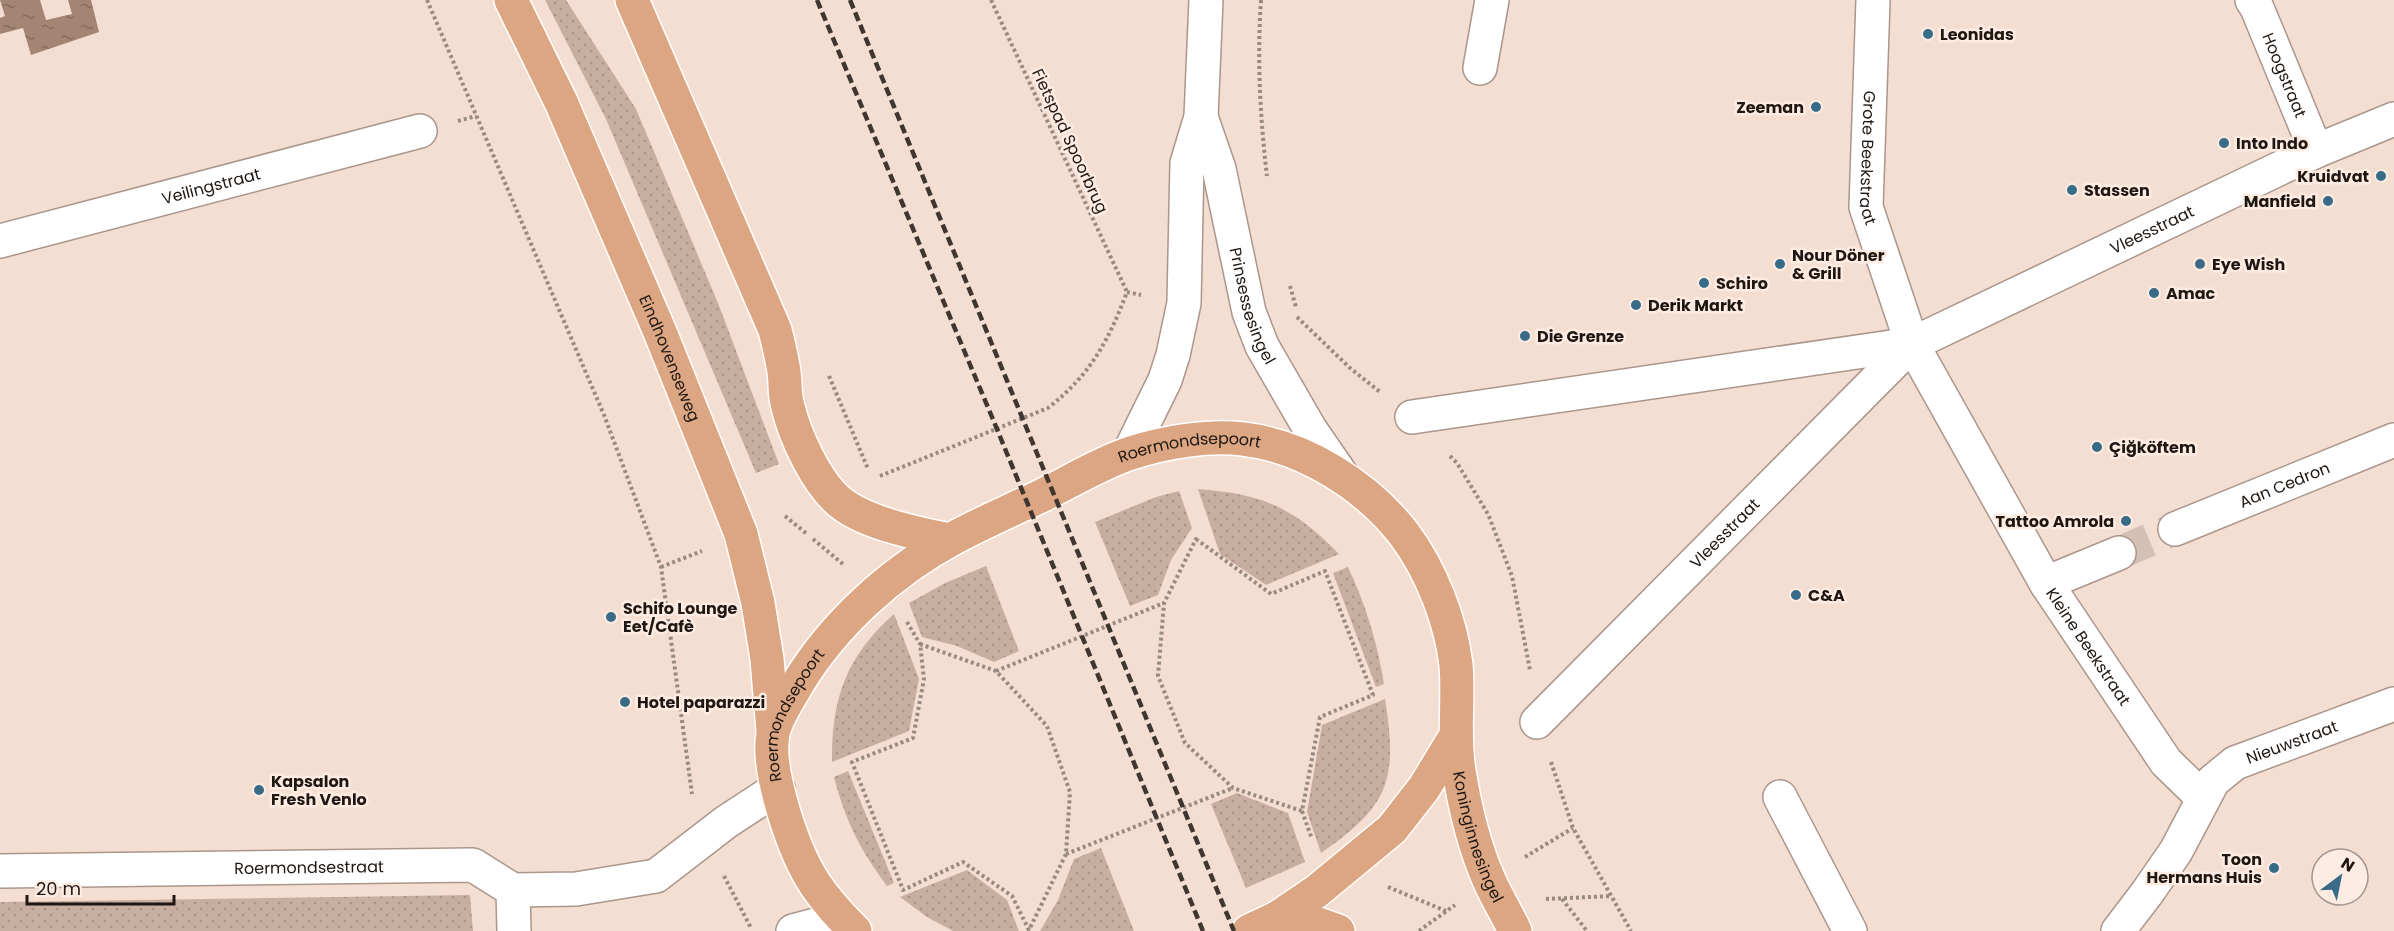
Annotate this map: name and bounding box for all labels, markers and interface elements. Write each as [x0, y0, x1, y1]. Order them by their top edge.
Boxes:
place label: Leonidas [1940, 23, 2014, 46]
marker: Leonidas [1921, 27, 1935, 41]
street label: Hoogstraat [2257, 29, 2313, 121]
street label: Fietspad Spoorbrug [1026, 65, 1114, 217]
street label: Grote Beekstraat [1854, 90, 1883, 228]
place label: Zeeman [1736, 96, 1804, 119]
marker: Zeeman [1809, 100, 1823, 114]
place label: Into Indo [2236, 132, 2308, 155]
marker: Into Indo [2217, 136, 2231, 150]
street label: Veilingstraat [159, 162, 263, 210]
place label: Kruidvat [2297, 165, 2369, 188]
marker: Kruidvat [2374, 169, 2388, 183]
place label: Stassen [2084, 179, 2150, 202]
marker: Stassen [2065, 183, 2079, 197]
place label: Manfield [2244, 190, 2316, 213]
marker: Manfield [2321, 194, 2335, 208]
street label: Vleesstraat [2106, 199, 2198, 259]
place label: Nour Döner & Grill [1792, 244, 1885, 285]
street label: Prinsessesingel [1224, 245, 1282, 368]
place label: Eye Wish [2212, 253, 2285, 276]
marker: Nour Döner & Grill [1773, 257, 1787, 271]
marker: Eye Wish [2193, 257, 2207, 271]
place label: Schiro [1716, 272, 1768, 295]
marker: Schiro [1697, 276, 1711, 290]
place label: Amac [2166, 282, 2216, 305]
marker: Amac [2147, 286, 2161, 300]
street label: Eindhovenseweg [634, 291, 706, 425]
place label: Derik Markt [1648, 294, 1743, 317]
marker: Derik Markt [1629, 298, 1643, 312]
place label: Die Grenze [1537, 325, 1624, 348]
marker: Die Grenze [1518, 329, 1532, 343]
street label: Roermondsepoort [1114, 426, 1263, 468]
place label: Çiğköftem [2109, 436, 2196, 459]
marker: Çiğköftem [2090, 440, 2104, 454]
street label: Aan Cedron [2236, 456, 2333, 513]
street label: Vleesstraat [1684, 493, 1765, 573]
place label: Tattoo Amrola [1996, 510, 2114, 533]
marker: Tattoo Amrola [2119, 514, 2133, 528]
street label: Kleine Beekstraat [2041, 583, 2136, 710]
place label: C&A [1808, 584, 1845, 607]
marker: C&A [1789, 588, 1803, 602]
place label: Schifo Lounge Eet/Cafè [623, 597, 738, 638]
marker: Schifo Lounge Eet/Cafè [604, 610, 618, 624]
street label: Roermondsepoort [760, 643, 830, 784]
place label: Hotel paparazzi [637, 691, 765, 714]
marker: Hotel paparazzi [618, 695, 632, 709]
street label: Nieuwstraat [2243, 714, 2341, 769]
street label: Koninginnesingel [1448, 769, 1510, 907]
place label: Kapsalon Fresh Venlo [271, 770, 367, 811]
marker: Kapsalon Fresh Venlo [252, 783, 266, 797]
north arrow [2310, 847, 2370, 907]
place label: Toon Hermans Huis [2147, 848, 2262, 889]
text: N [2336, 852, 2359, 878]
street label: Roermondsestraat [234, 855, 384, 880]
marker: Toon Hermans Huis [2267, 861, 2281, 875]
scale bar [27, 868, 174, 906]
text: 20 m [36, 876, 81, 901]

